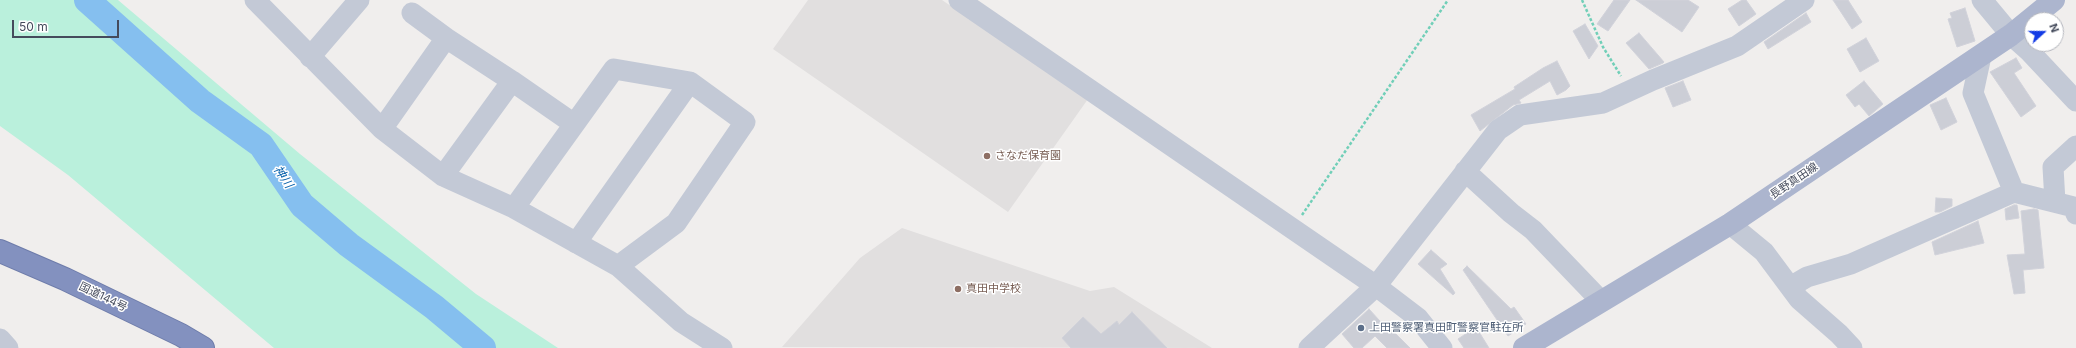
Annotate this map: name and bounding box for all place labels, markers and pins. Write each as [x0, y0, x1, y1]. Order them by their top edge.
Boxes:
place label: さなだ保育園 [995, 149, 1061, 163]
marker: さなだ保育園 [982, 151, 992, 161]
place label: 真田中学校 [966, 282, 1021, 296]
marker: 真田中学校 [953, 284, 963, 294]
place label: 上田警察署真田町警察官駐在所 [1369, 321, 1523, 335]
marker: 上田警察署真田町警察官駐在所 [1356, 323, 1366, 333]

